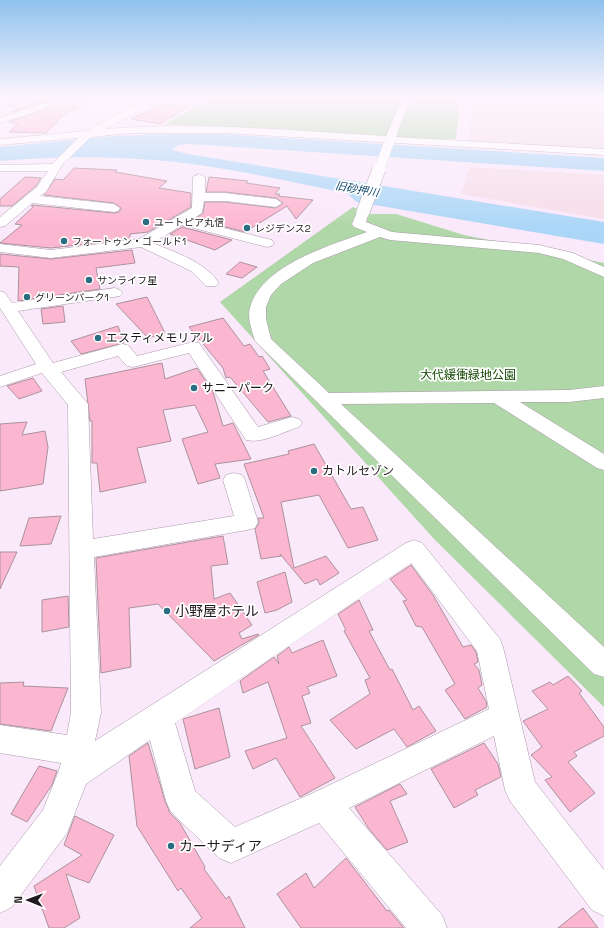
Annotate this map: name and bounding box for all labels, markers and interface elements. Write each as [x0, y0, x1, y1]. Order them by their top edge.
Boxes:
water label: 旧砂押川 [334, 178, 381, 200]
place label: ユートピア丸信 [154, 216, 224, 229]
marker: ユートピア丸信 [141, 217, 151, 227]
place label: レジデンス2 [255, 222, 311, 235]
marker: レジデンス2 [242, 223, 252, 233]
place label: フォートゥン・ゴールド1 [72, 235, 186, 248]
marker: フォートゥン・ゴールド1 [59, 236, 69, 246]
place label: サンライフ星 [97, 274, 157, 287]
marker: サンライフ星 [84, 275, 94, 285]
place label: グリーンパーク1 [35, 291, 109, 304]
marker: グリーンパーク1 [22, 292, 32, 302]
place label: エスティメモリアル [106, 330, 213, 346]
marker: エスティメモリアル [93, 333, 103, 343]
park label: 大代緩衝緑地公園 [420, 367, 516, 383]
place label: サニーパーク [202, 380, 274, 396]
marker: サニーパーク [189, 383, 199, 393]
place label: カトルセゾン [322, 463, 394, 479]
marker: カトルセゾン [309, 466, 319, 476]
place label: 小野屋ホテル [175, 602, 259, 620]
marker: 小野屋ホテル [162, 606, 172, 616]
place label: カーサディア [179, 837, 262, 855]
marker: カーサディア [166, 841, 176, 851]
north arrow [8, 880, 48, 920]
text: N [11, 896, 25, 904]

